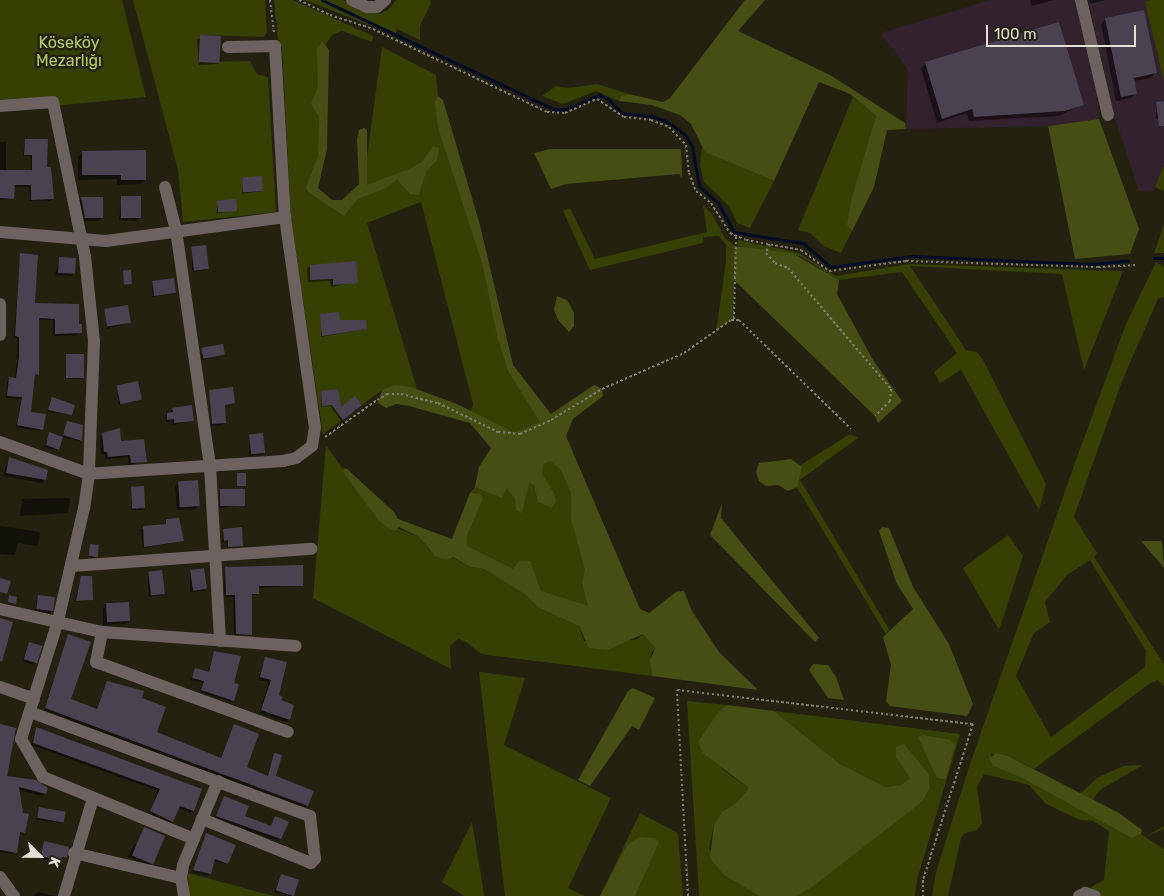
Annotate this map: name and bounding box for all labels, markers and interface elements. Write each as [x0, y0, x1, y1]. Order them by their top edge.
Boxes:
scale bar [989, 15, 1139, 47]
text: 100 m [994, 25, 1036, 43]
park label: Köseköy Mezarlığı [36, 33, 102, 71]
north arrow [15, 831, 65, 881]
text: K [45, 854, 64, 870]

